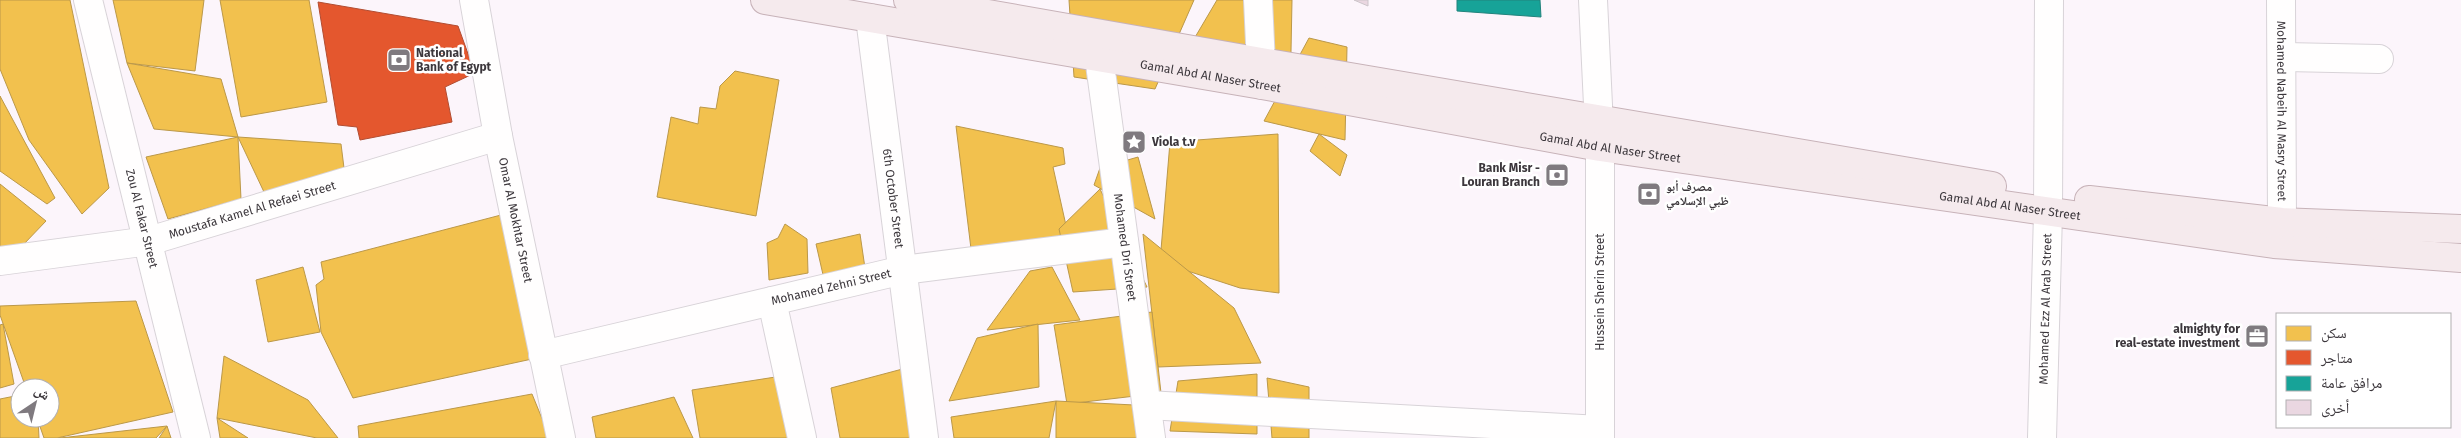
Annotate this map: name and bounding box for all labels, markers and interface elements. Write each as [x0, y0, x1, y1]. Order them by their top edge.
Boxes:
street label: Mohamed Nabeih Al Masry Street [2274, 21, 2289, 202]
place label: National Bank of Egypt [416, 46, 492, 74]
bank icon: National Bank of Egypt [386, 47, 412, 73]
street label: Gamal Abd Al Naser Street [1139, 57, 1283, 95]
place icon: Viola t.v [1121, 129, 1147, 155]
street label: Gamal Abd Al Naser Street [1538, 129, 1682, 166]
place label: Viola t.v [1151, 135, 1196, 149]
street label: 6th October Street [880, 148, 907, 250]
street label: Omar Al Mokhtar Street [496, 156, 536, 284]
place label: Bank Misr - Louran Branch [1462, 161, 1540, 189]
bank icon: Bank Misr - Louran Branch [1544, 162, 1570, 188]
street label: Zou Al Fakar Street [123, 168, 161, 270]
street label: Moustafa Kamel Al Refaei Street [167, 178, 338, 242]
place label: مصرف أبو ظبي الإسلامي [1666, 180, 1729, 211]
bank icon: مصرف أبو ظبي الإسلامي [1636, 181, 1662, 207]
street label: Gamal Abd Al Naser Street [1938, 189, 2082, 223]
street label: Mohamed Dri Street [1111, 192, 1139, 303]
street label: Hussein Sherin Street [1593, 233, 1607, 351]
street label: Mohamed Ezz Al Arab Street [2036, 233, 2054, 385]
street label: Mohamed Zehni Street [770, 266, 893, 308]
legend [2276, 313, 2451, 428]
place label: almighty for real-estate investment [2115, 322, 2240, 350]
office icon: almighty for real-estate investment [2244, 323, 2270, 349]
text: سكن [2321, 324, 2347, 343]
text: متاجر [2320, 349, 2353, 367]
text: مرافق عامة [2321, 374, 2383, 393]
north arrow [10, 378, 60, 428]
text: ش [31, 382, 53, 404]
text: أخرى [2321, 399, 2350, 418]

